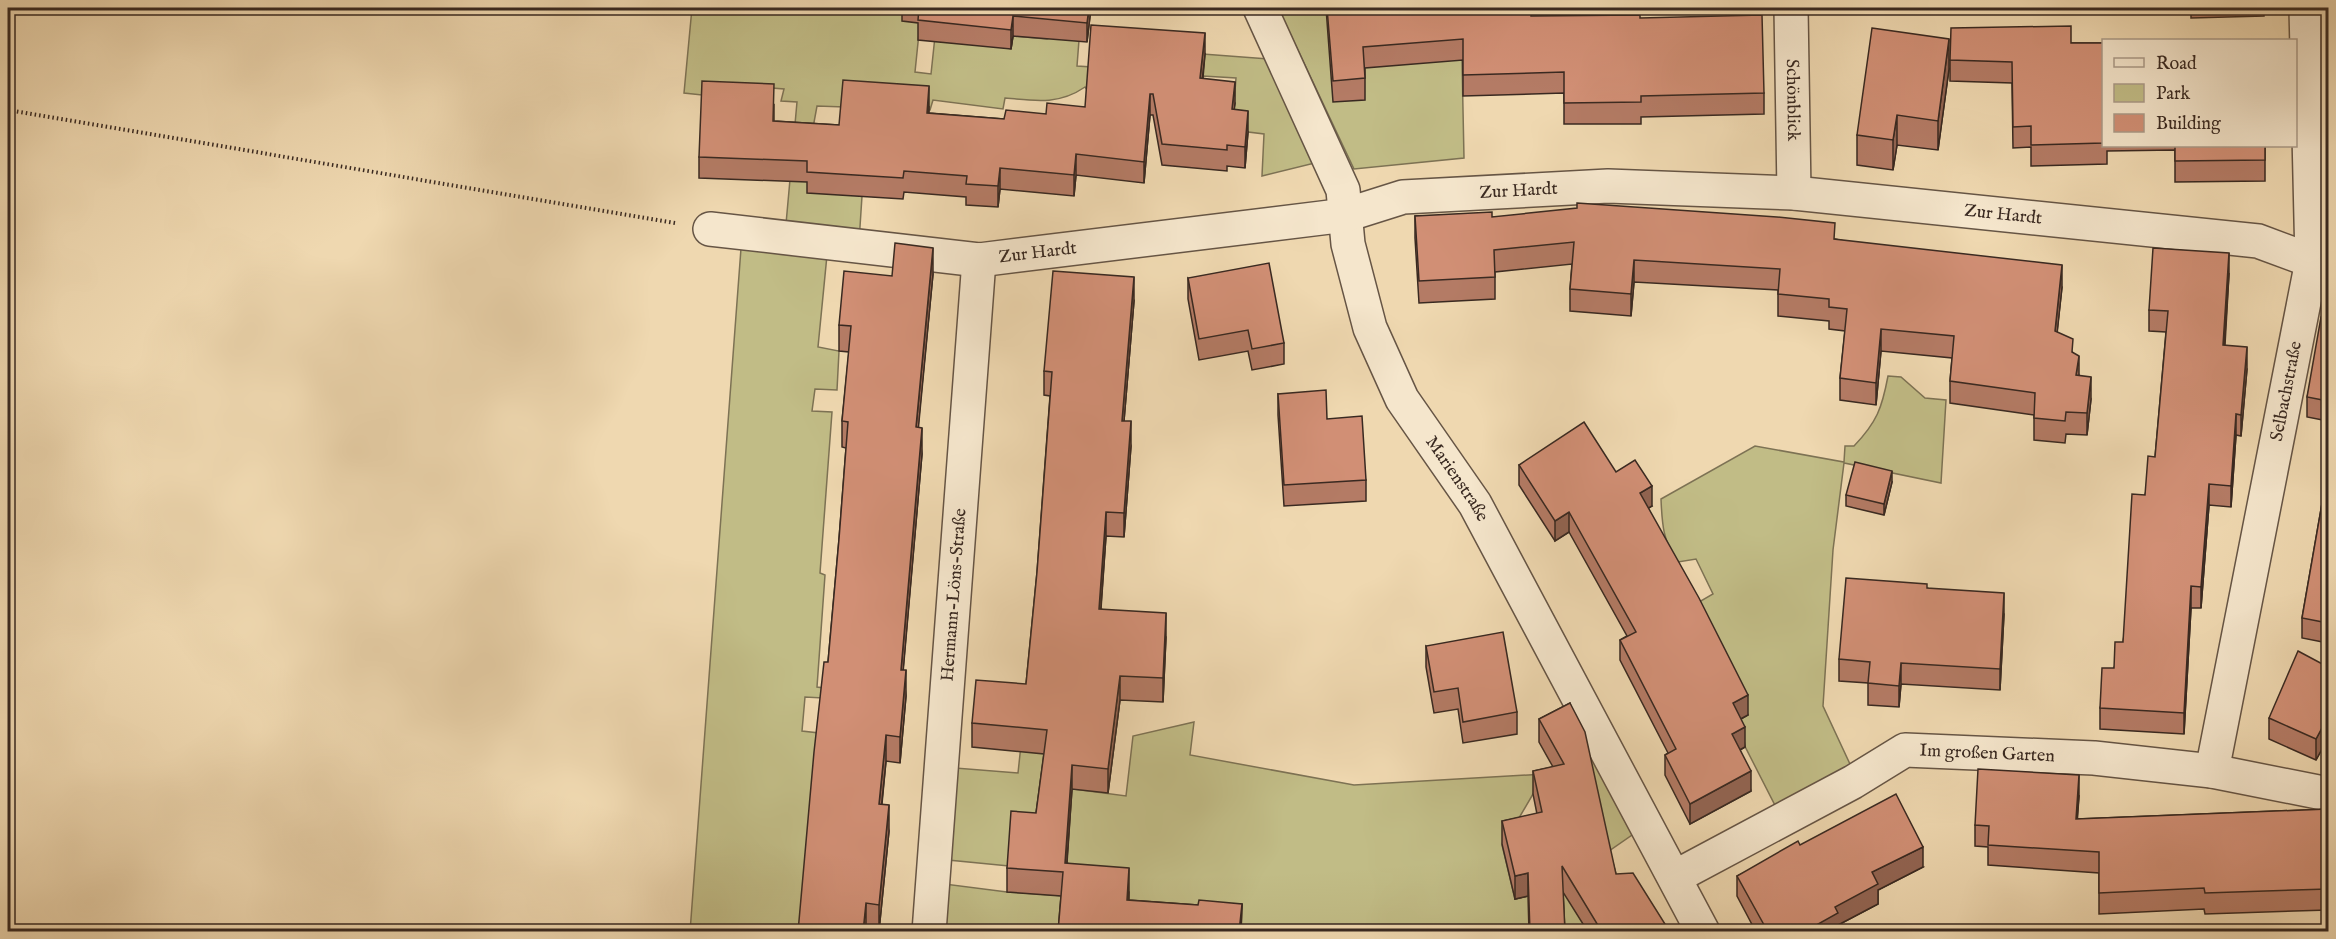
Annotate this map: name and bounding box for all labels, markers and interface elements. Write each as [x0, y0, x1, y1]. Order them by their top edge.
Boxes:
legend [2102, 39, 2297, 147]
text: Road [2156, 53, 2197, 76]
street label: Schönblick [1780, 59, 1805, 142]
text: Park [2156, 83, 2191, 106]
text: Building [2156, 113, 2221, 136]
street label: Zur Hardt [1479, 177, 1558, 204]
street label: Zur Hardt [1963, 199, 2043, 230]
street label: Zur Hardt [998, 237, 1078, 269]
street label: Selbachstraße [2265, 339, 2308, 443]
street label: Marienstraße [1420, 432, 1494, 526]
street label: Hermann-Löns-Straße [936, 508, 972, 682]
street label: Im großen Garten [1919, 739, 2056, 768]

